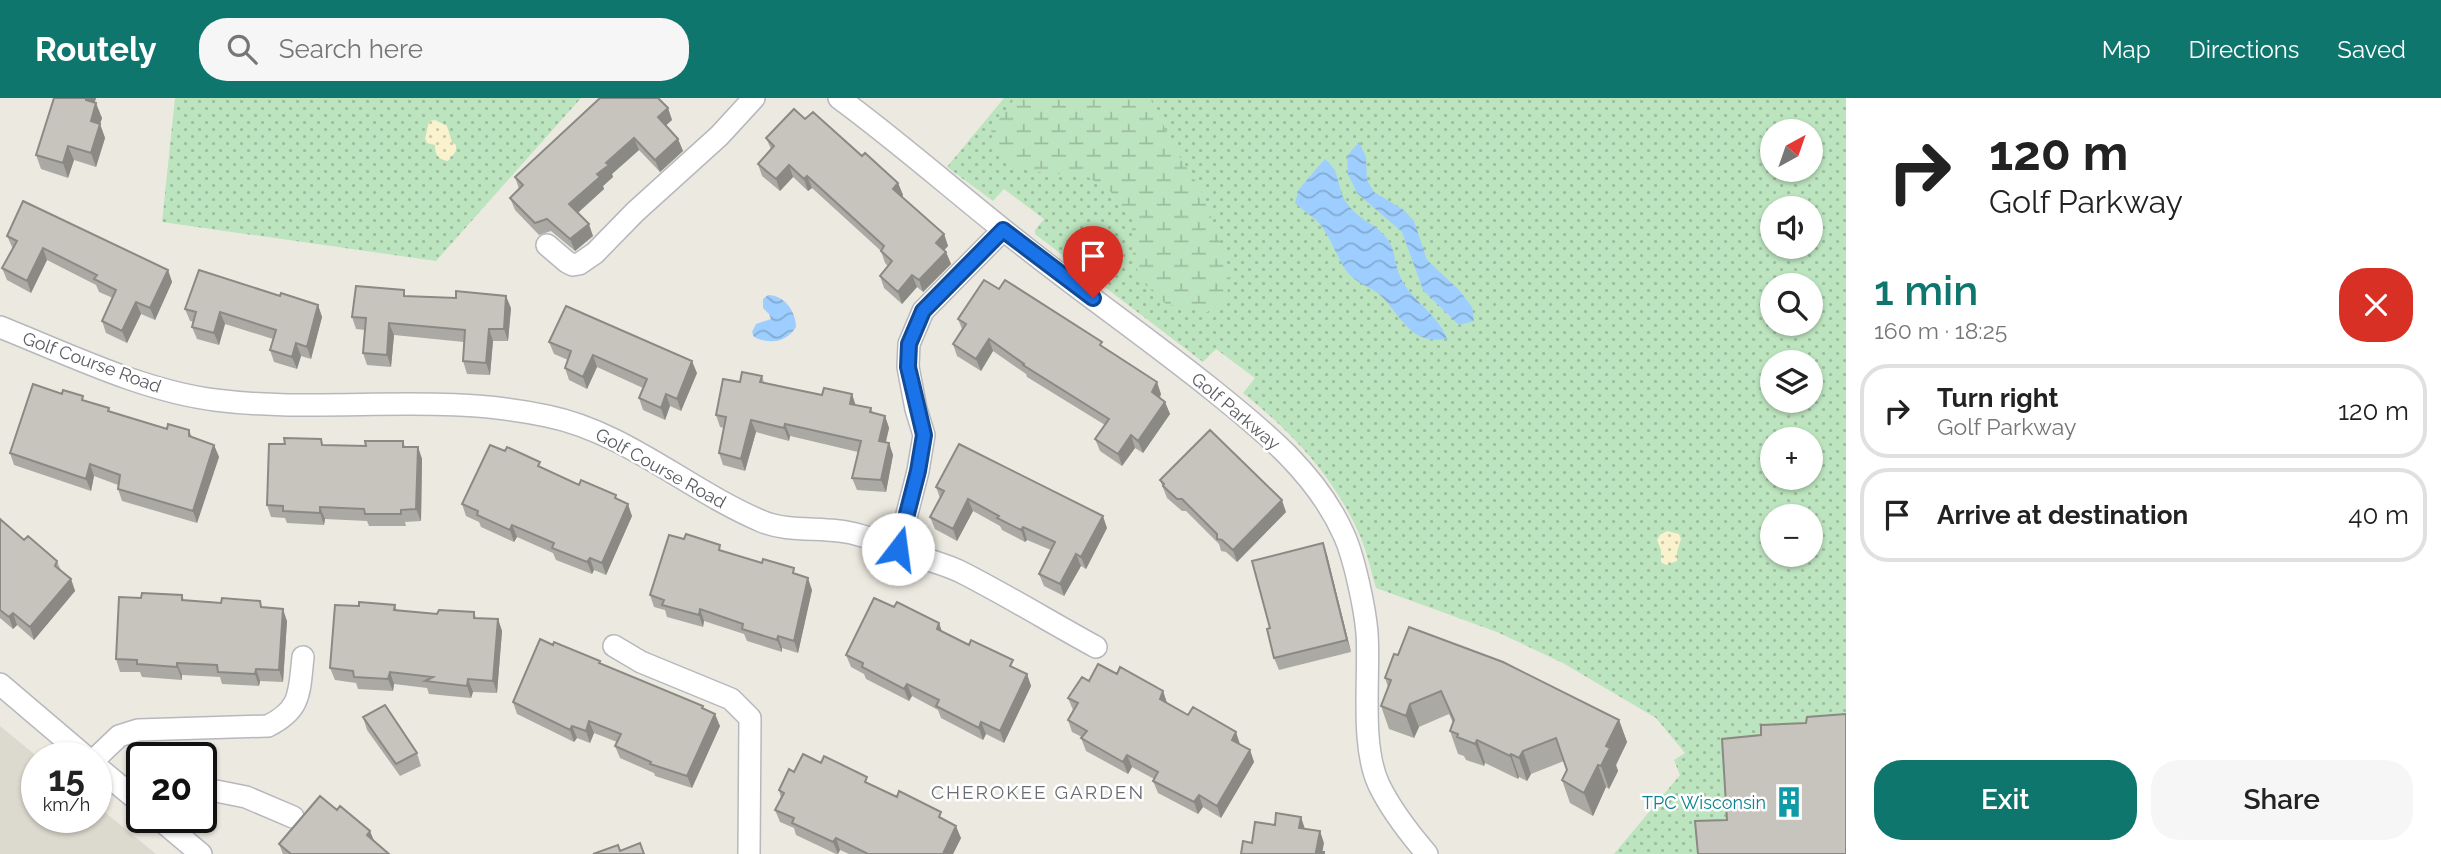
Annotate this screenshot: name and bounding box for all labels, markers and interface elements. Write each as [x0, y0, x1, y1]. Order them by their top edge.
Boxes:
search box [199, 18, 689, 81]
text: Routely [35, 30, 157, 69]
icon: search [223, 30, 261, 68]
text: Search here [279, 34, 423, 64]
text: Map [2102, 35, 2151, 64]
text: Directions [2189, 35, 2299, 64]
text: Saved [2337, 35, 2406, 64]
north arrow [1760, 119, 1824, 182]
map controls [1760, 119, 1823, 567]
text: 120 m [1989, 124, 2128, 181]
icon: right [1874, 126, 1965, 217]
text: Golf Parkway [1989, 183, 2183, 220]
button: sound [1760, 196, 1823, 259]
pin [1063, 226, 1123, 298]
icon: arrive [1074, 237, 1112, 275]
text: 1 min [1874, 266, 1978, 315]
button: close [2339, 268, 2413, 342]
button: search [1760, 273, 1823, 336]
text: 160 m · 18:25 [1874, 317, 2007, 344]
street label: Golf Course Road [20, 327, 164, 397]
button: layers [1760, 350, 1823, 413]
street label: Golf Parkway [1187, 368, 1285, 454]
text: Turn right [1937, 383, 2058, 413]
icon: right [1878, 392, 1916, 430]
text: 120 m [2338, 396, 2409, 426]
text: Golf Parkway [1937, 413, 2076, 440]
street label: Golf Course Road [592, 423, 730, 513]
button: + [1760, 427, 1823, 490]
icon: arrive [1878, 496, 1916, 534]
text: Arrive at destination [1937, 500, 2188, 530]
text: 40 m [2348, 500, 2409, 530]
button: − [1760, 504, 1823, 567]
position arrow [861, 512, 935, 586]
speed limit sign: 20 [126, 742, 217, 833]
text: 15 [48, 758, 85, 799]
button: Exit [1874, 760, 2137, 840]
button: Share [2151, 760, 2413, 840]
district label: CHEROKEE GARDEN [931, 781, 1145, 803]
building icon: TPC Wisconsin [1772, 785, 1806, 819]
place label: TPC Wisconsin [1642, 792, 1766, 813]
text: km/h [43, 794, 90, 815]

